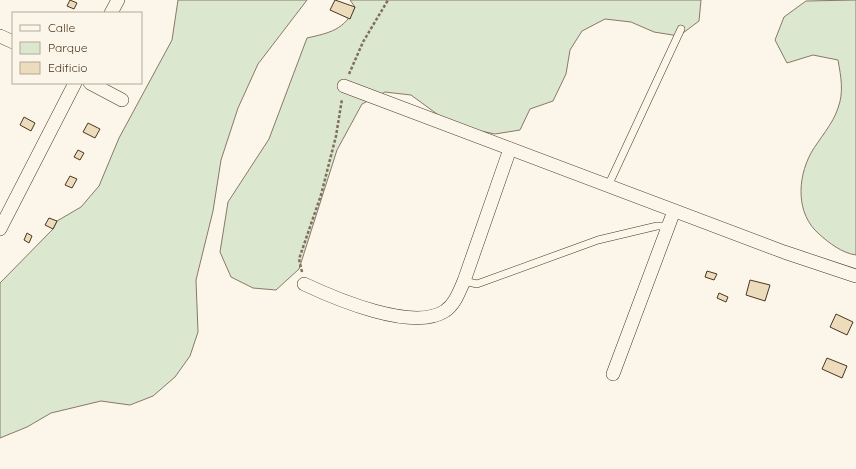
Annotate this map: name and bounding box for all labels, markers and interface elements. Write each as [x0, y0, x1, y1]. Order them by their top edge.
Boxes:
legend [12, 12, 142, 84]
text: Calle [48, 20, 76, 35]
text: Parque [48, 40, 88, 55]
text: Edificio [48, 60, 88, 75]

